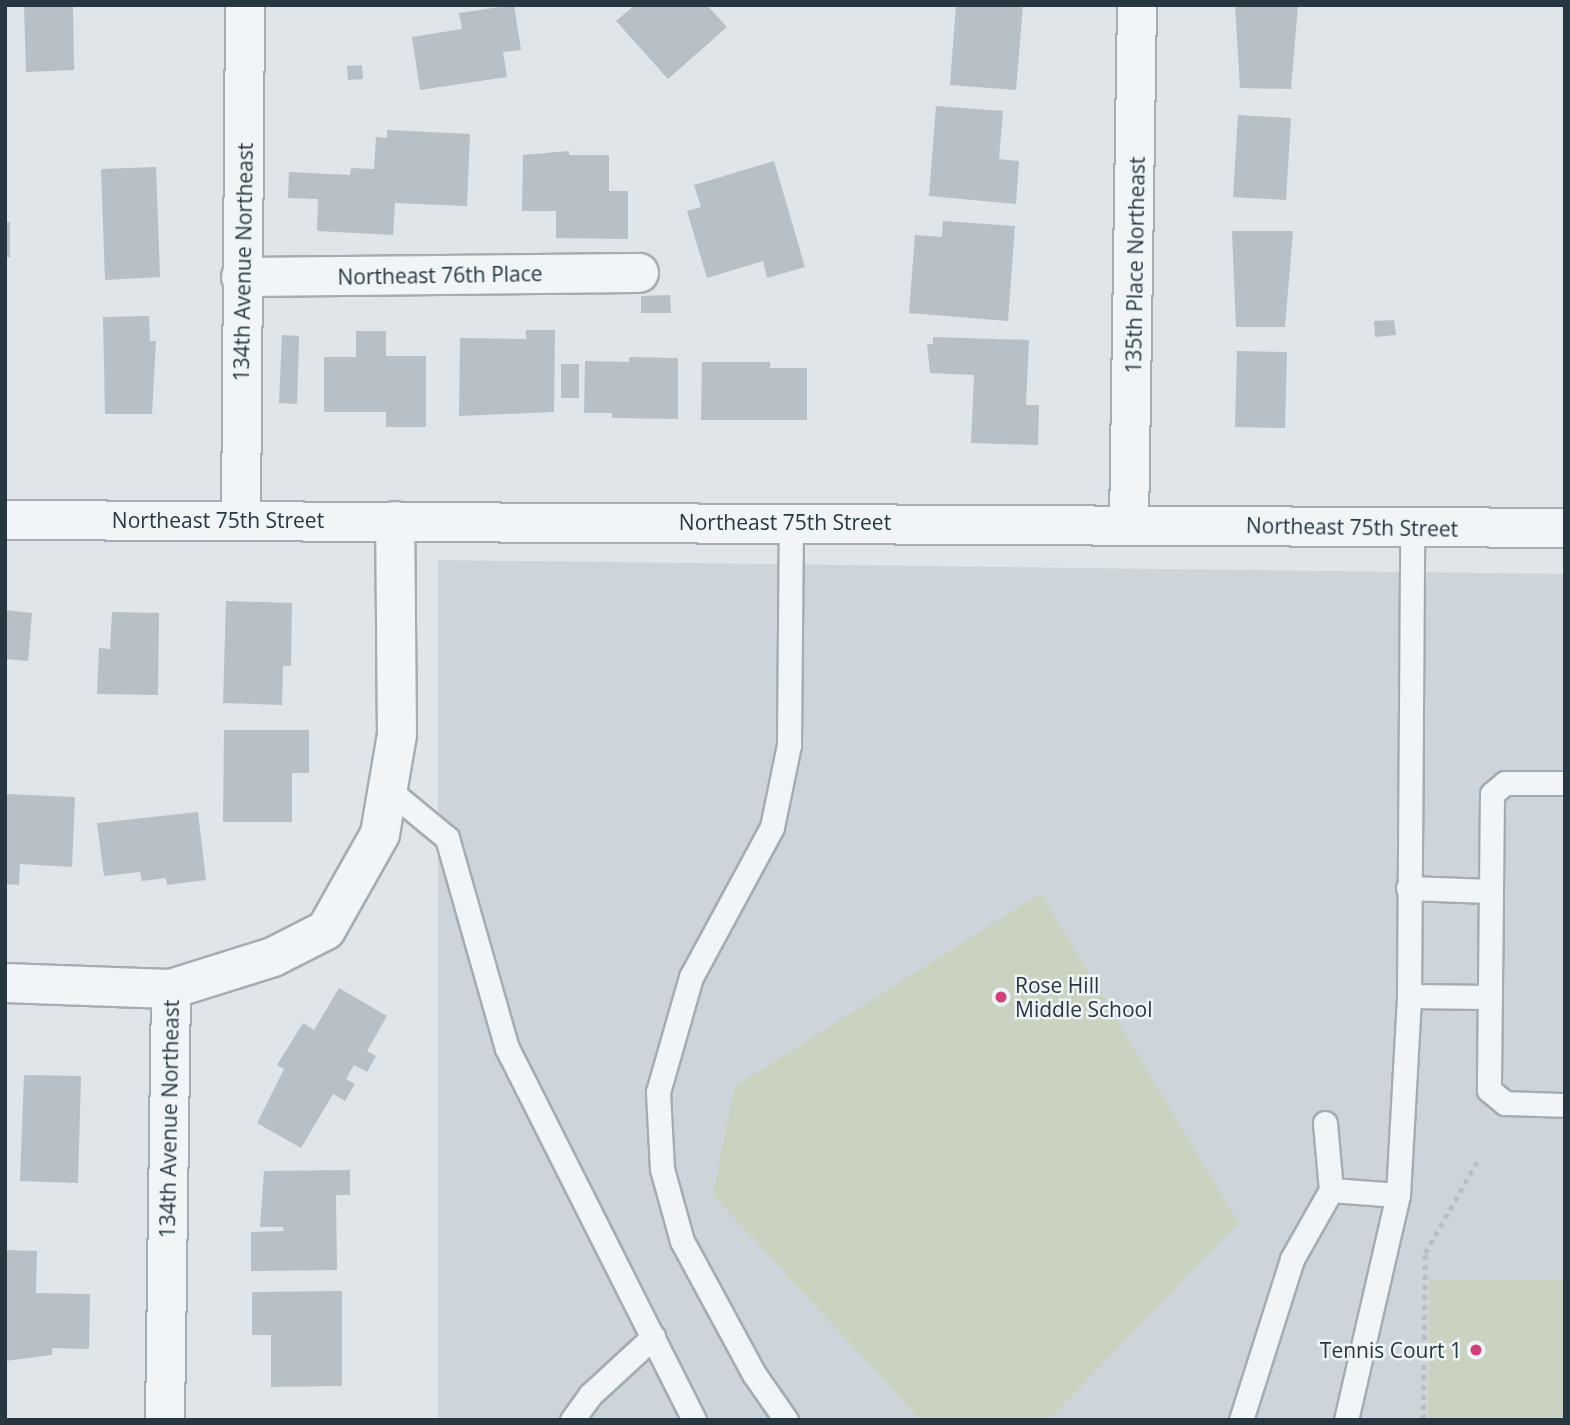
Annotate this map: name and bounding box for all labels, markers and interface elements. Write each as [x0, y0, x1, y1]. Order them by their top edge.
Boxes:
street label: 134th Avenue Northeast [228, 142, 258, 382]
street label: 135th Place Northeast [1121, 156, 1149, 374]
street label: Northeast 76th Place [337, 261, 543, 289]
street label: Northeast 75th Street [112, 507, 324, 533]
street label: Northeast 75th Street [679, 509, 891, 535]
street label: Northeast 75th Street [1246, 513, 1458, 541]
place label: Rose Hill Middle School [1015, 972, 1152, 1022]
marker: Rose Hill Middle School [993, 989, 1009, 1005]
street label: 134th Avenue Northeast [154, 999, 184, 1239]
place label: Tennis Court 1 [1320, 1337, 1462, 1363]
marker: Tennis Court 1 [1468, 1342, 1484, 1358]

